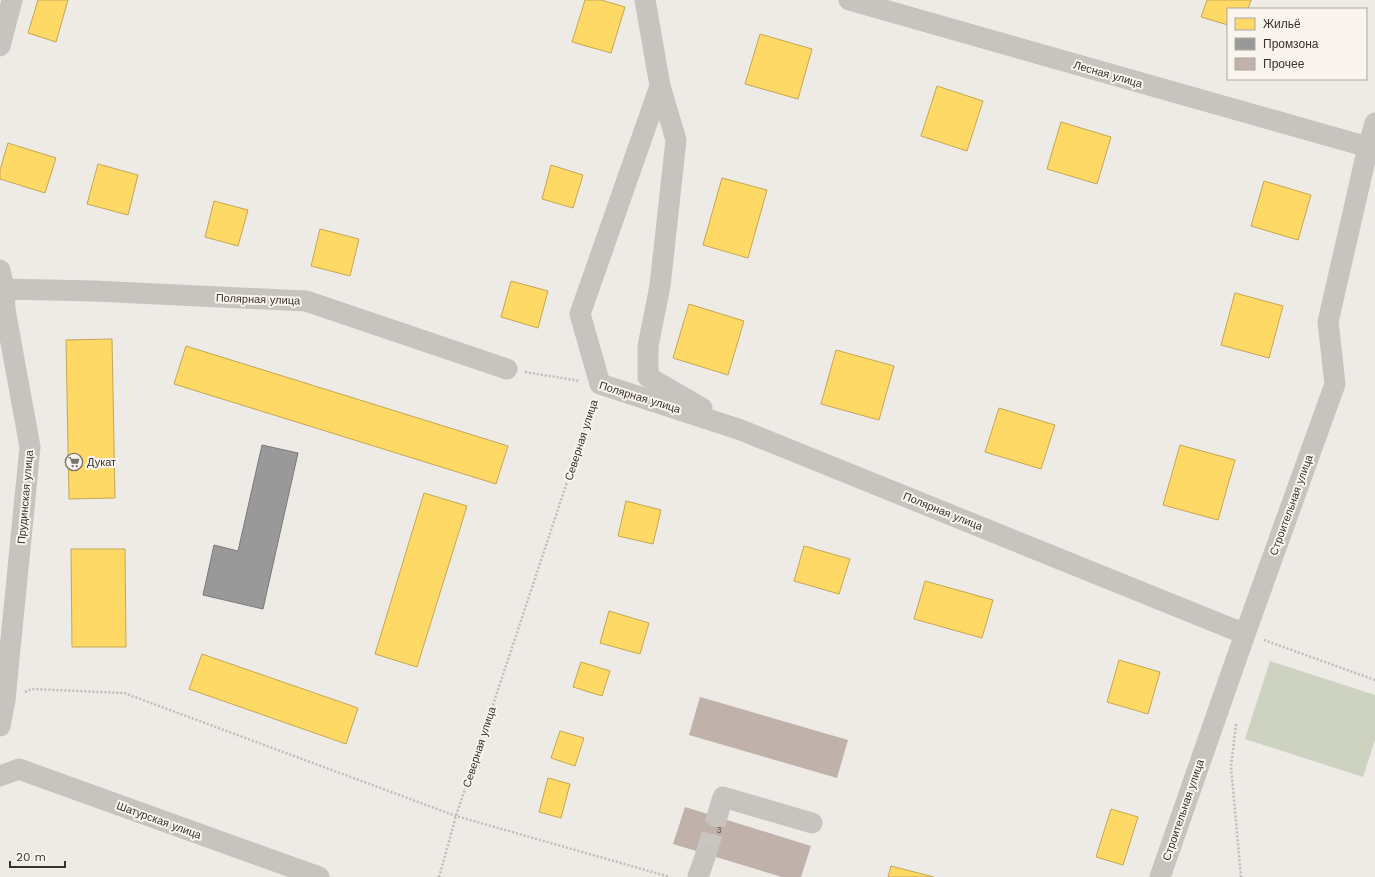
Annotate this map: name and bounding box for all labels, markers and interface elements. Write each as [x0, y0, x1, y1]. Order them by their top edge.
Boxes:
legend [1227, 8, 1367, 80]
text: Жильё [1263, 17, 1301, 31]
text: Промзона [1263, 37, 1319, 51]
text: Прочее [1263, 57, 1305, 71]
street label: Лесная улица [1072, 58, 1145, 91]
street label: Полярная улица [216, 292, 301, 307]
street label: Полярная улица [598, 379, 683, 416]
street label: Северная улица [562, 397, 601, 482]
street label: Прудинская улица [15, 449, 36, 545]
supermarket icon: Дукат [64, 452, 84, 472]
street label: Строительная улица [1267, 452, 1316, 557]
place label: Дукат [87, 456, 116, 469]
street label: Полярная улица [901, 490, 985, 534]
street label: Северная улица [460, 704, 499, 789]
street label: Строительная улица [1160, 757, 1207, 863]
street label: Шатурская улица [115, 799, 204, 842]
house number: 3 [716, 825, 722, 835]
scale bar [10, 843, 65, 869]
text: 20 m [16, 850, 46, 864]

